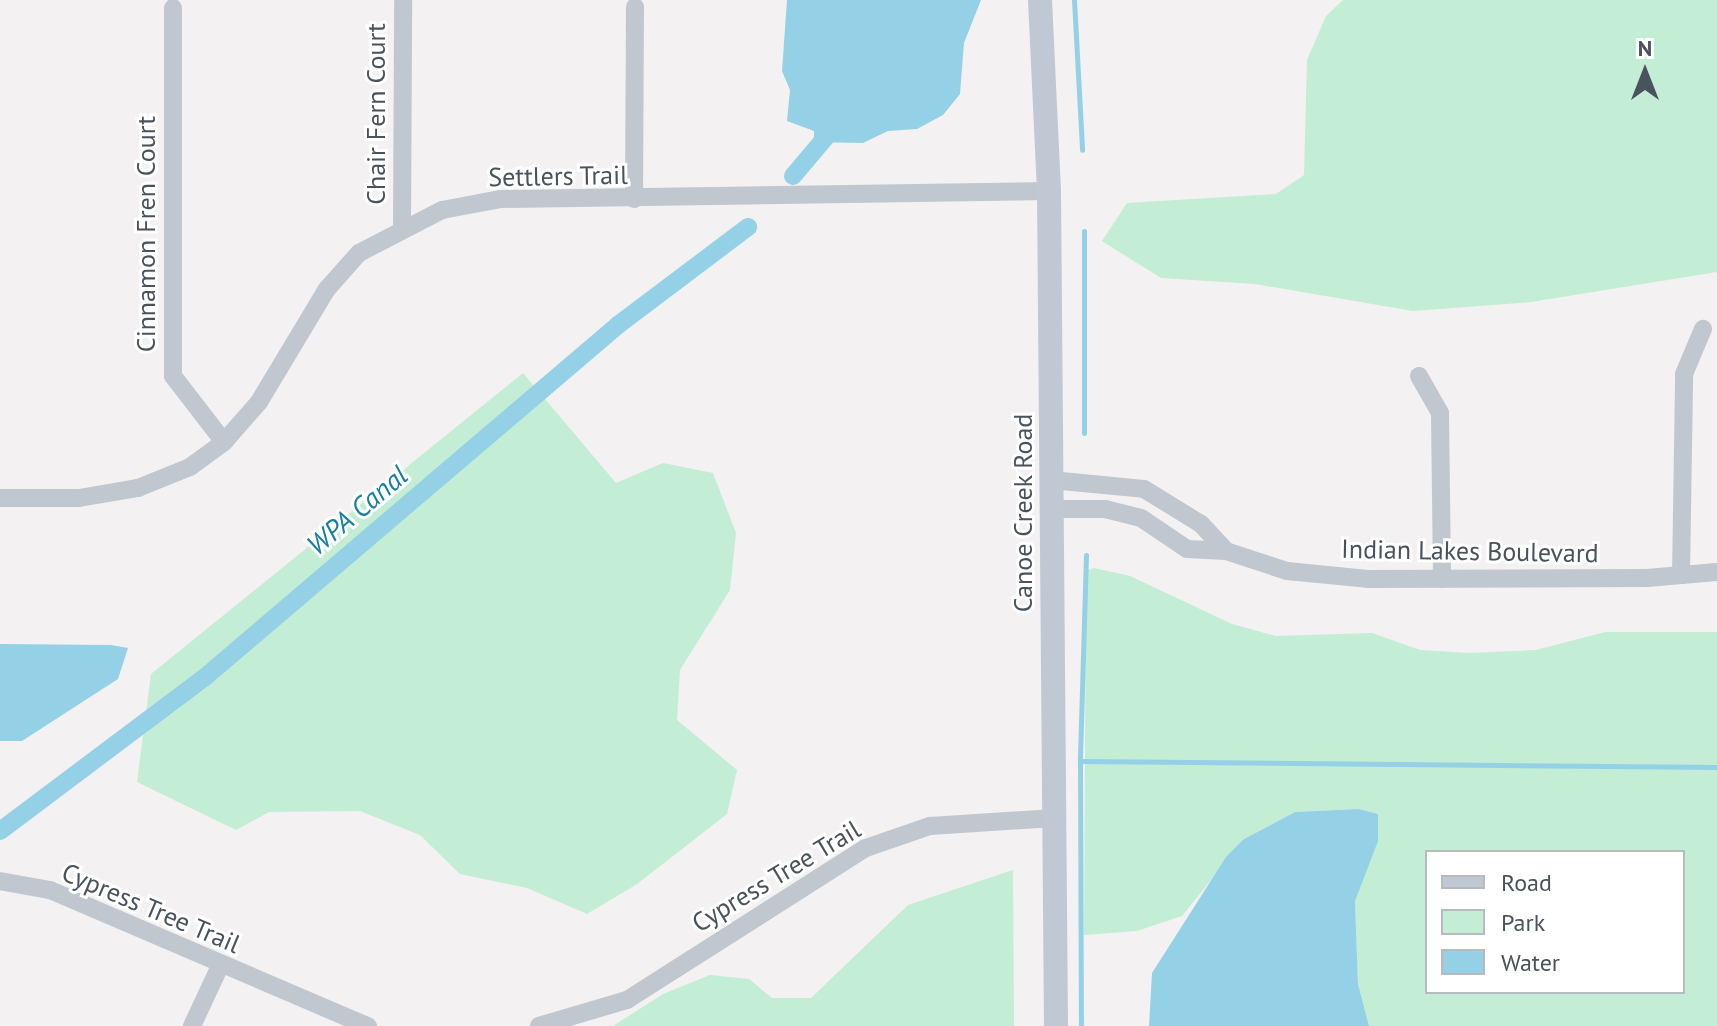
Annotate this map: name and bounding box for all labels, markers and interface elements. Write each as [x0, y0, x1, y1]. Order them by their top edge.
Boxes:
street label: Chair Fern Court [360, 23, 392, 205]
north arrow [1605, 32, 1685, 112]
text: N [1638, 34, 1652, 62]
street label: Cinnamon Fren Court [130, 116, 162, 352]
street label: Settlers Trail [488, 159, 628, 193]
street label: Canoe Creek Road [1007, 413, 1039, 613]
water label: WPA Canal [299, 458, 415, 562]
street label: Indian Lakes Boulevard [1341, 533, 1599, 569]
street label: Cypress Tree Trail [685, 813, 867, 939]
legend [1425, 850, 1685, 994]
street label: Cypress Tree Trail [56, 856, 246, 960]
text: Road [1501, 867, 1552, 898]
text: Park [1501, 907, 1545, 938]
text: Water [1501, 947, 1560, 978]

